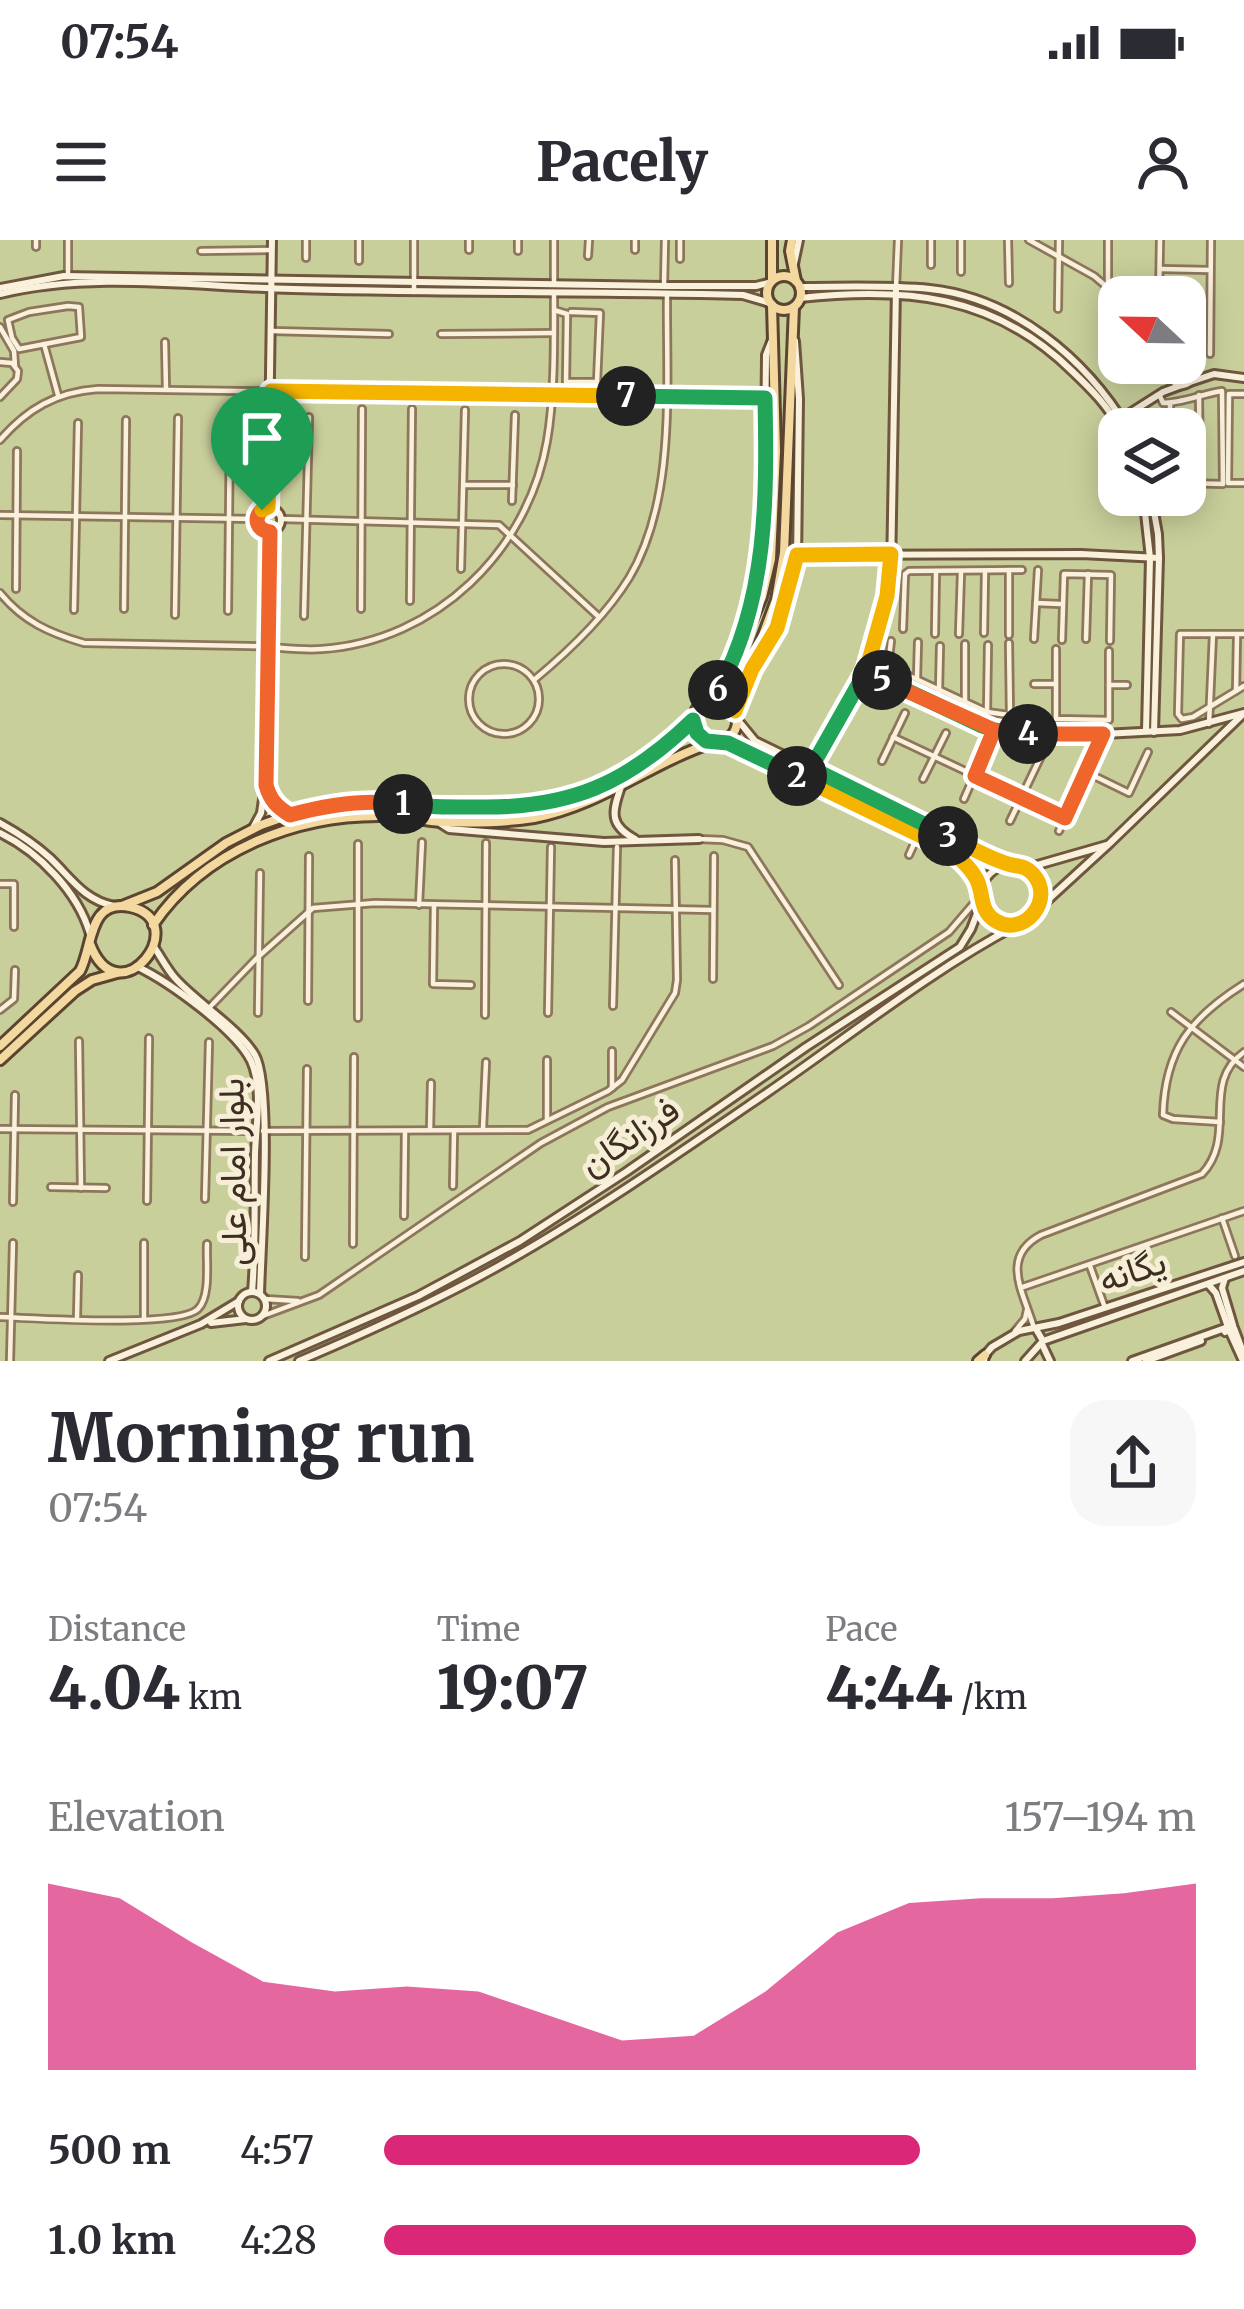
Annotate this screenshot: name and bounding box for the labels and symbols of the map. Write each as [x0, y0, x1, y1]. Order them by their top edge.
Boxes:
north arrow [1098, 276, 1206, 384]
pin: 7 [596, 366, 656, 426]
pin [211, 387, 313, 510]
pin: 5 [852, 650, 912, 710]
pin: 6 [688, 660, 748, 720]
pin: 4 [998, 704, 1058, 764]
pin: 2 [767, 746, 827, 806]
pin: 1 [373, 774, 433, 834]
pin: 3 [918, 806, 978, 866]
street label: بلوار امام علی [208, 1078, 258, 1266]
street label: فرزانگان [571, 1087, 688, 1186]
street label: یگانه [1093, 1239, 1171, 1302]

